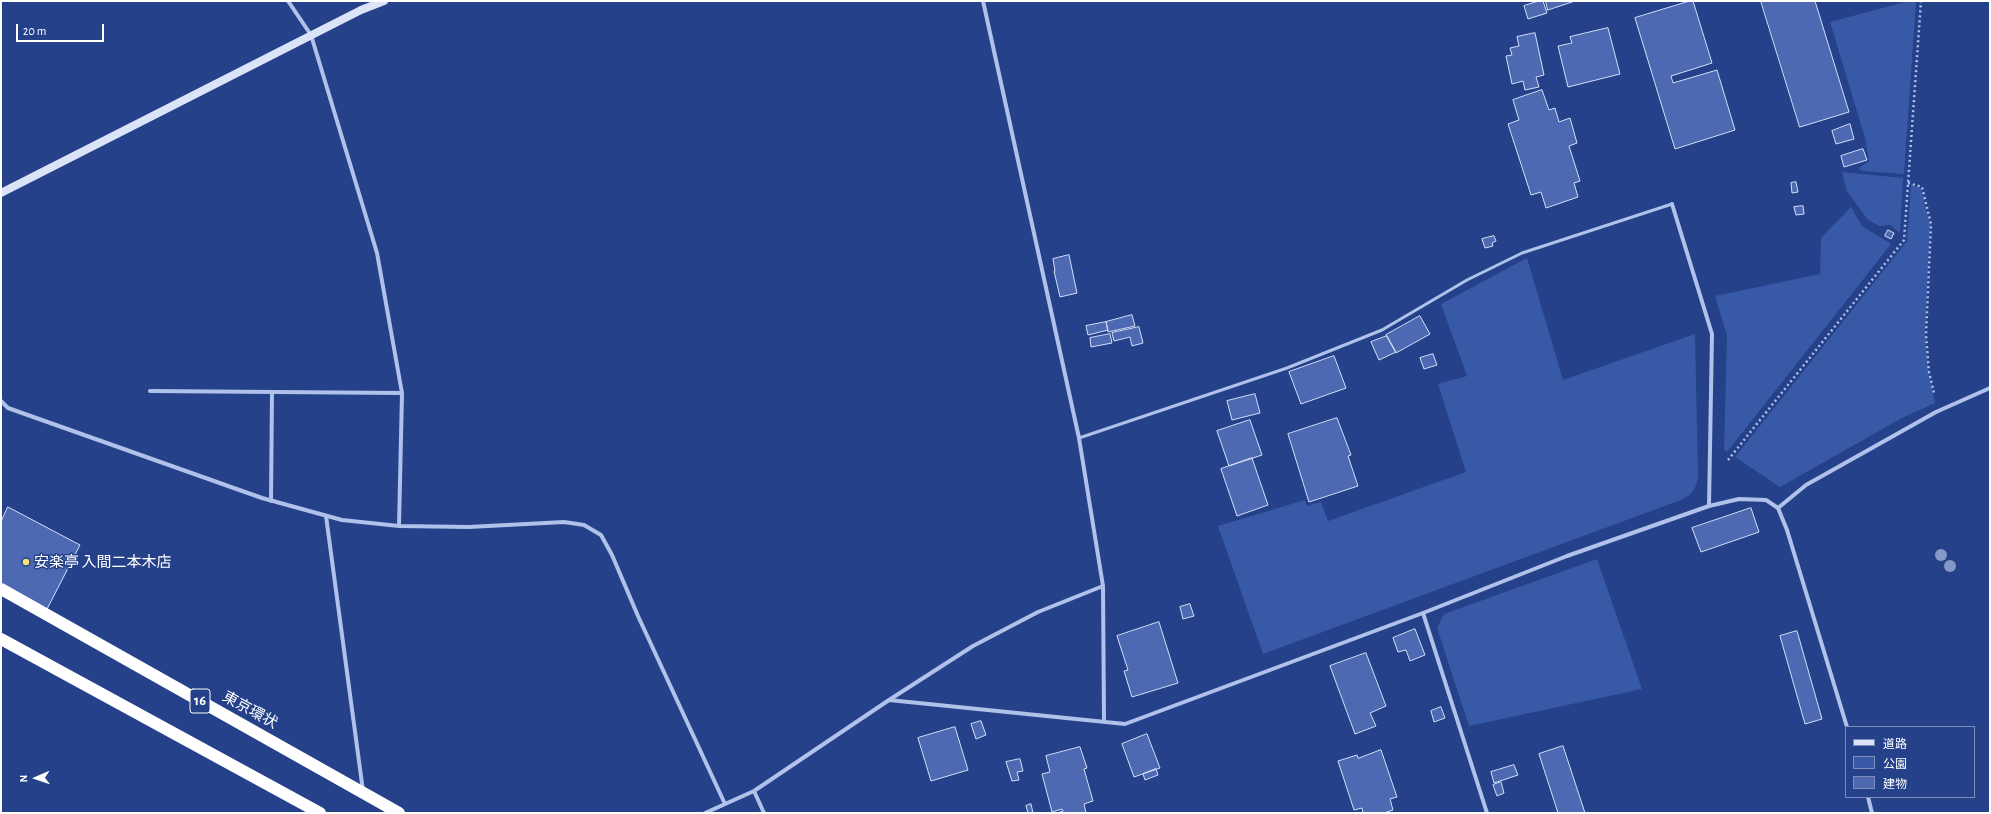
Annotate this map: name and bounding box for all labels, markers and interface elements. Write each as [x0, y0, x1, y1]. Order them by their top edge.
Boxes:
scale bar [18, 16, 106, 42]
text: 20 m [23, 25, 46, 37]
place label: 安楽亭 入間二本木店 [34, 553, 171, 571]
marker: 安楽亭 入間二本木店 [21, 557, 31, 567]
street label: 東京環状 [219, 688, 281, 732]
road number: 16 [190, 689, 210, 713]
legend [1845, 726, 1975, 798]
text: 道路 [1883, 738, 1907, 750]
north arrow [16, 758, 56, 798]
text: 公園 [1883, 758, 1907, 770]
text: N [18, 774, 29, 782]
text: 建物 [1883, 778, 1907, 790]

